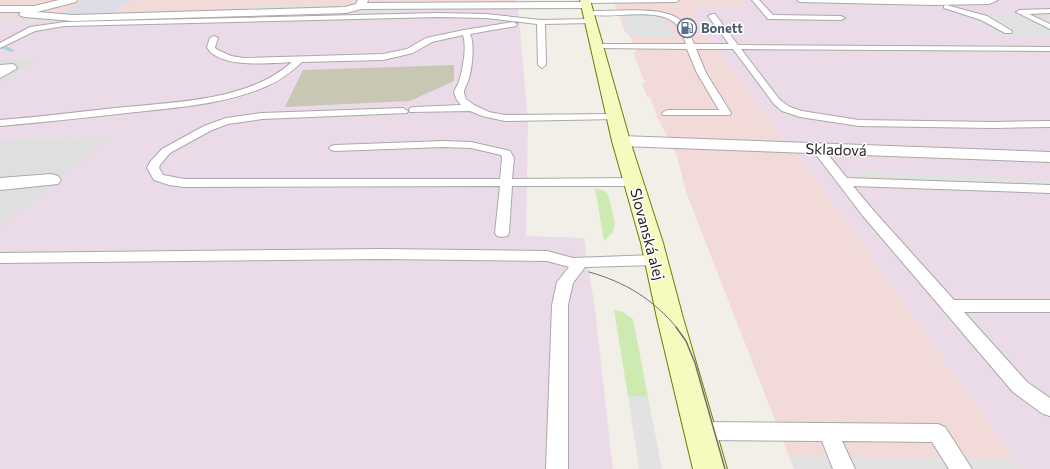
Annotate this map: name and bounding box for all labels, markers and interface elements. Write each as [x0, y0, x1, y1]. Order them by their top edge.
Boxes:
fuel station icon: Bonett [676, 17, 698, 39]
place label: Bonett [701, 20, 743, 36]
street label: Skladová [805, 139, 867, 159]
street label: Slovanská alej [627, 186, 669, 282]

